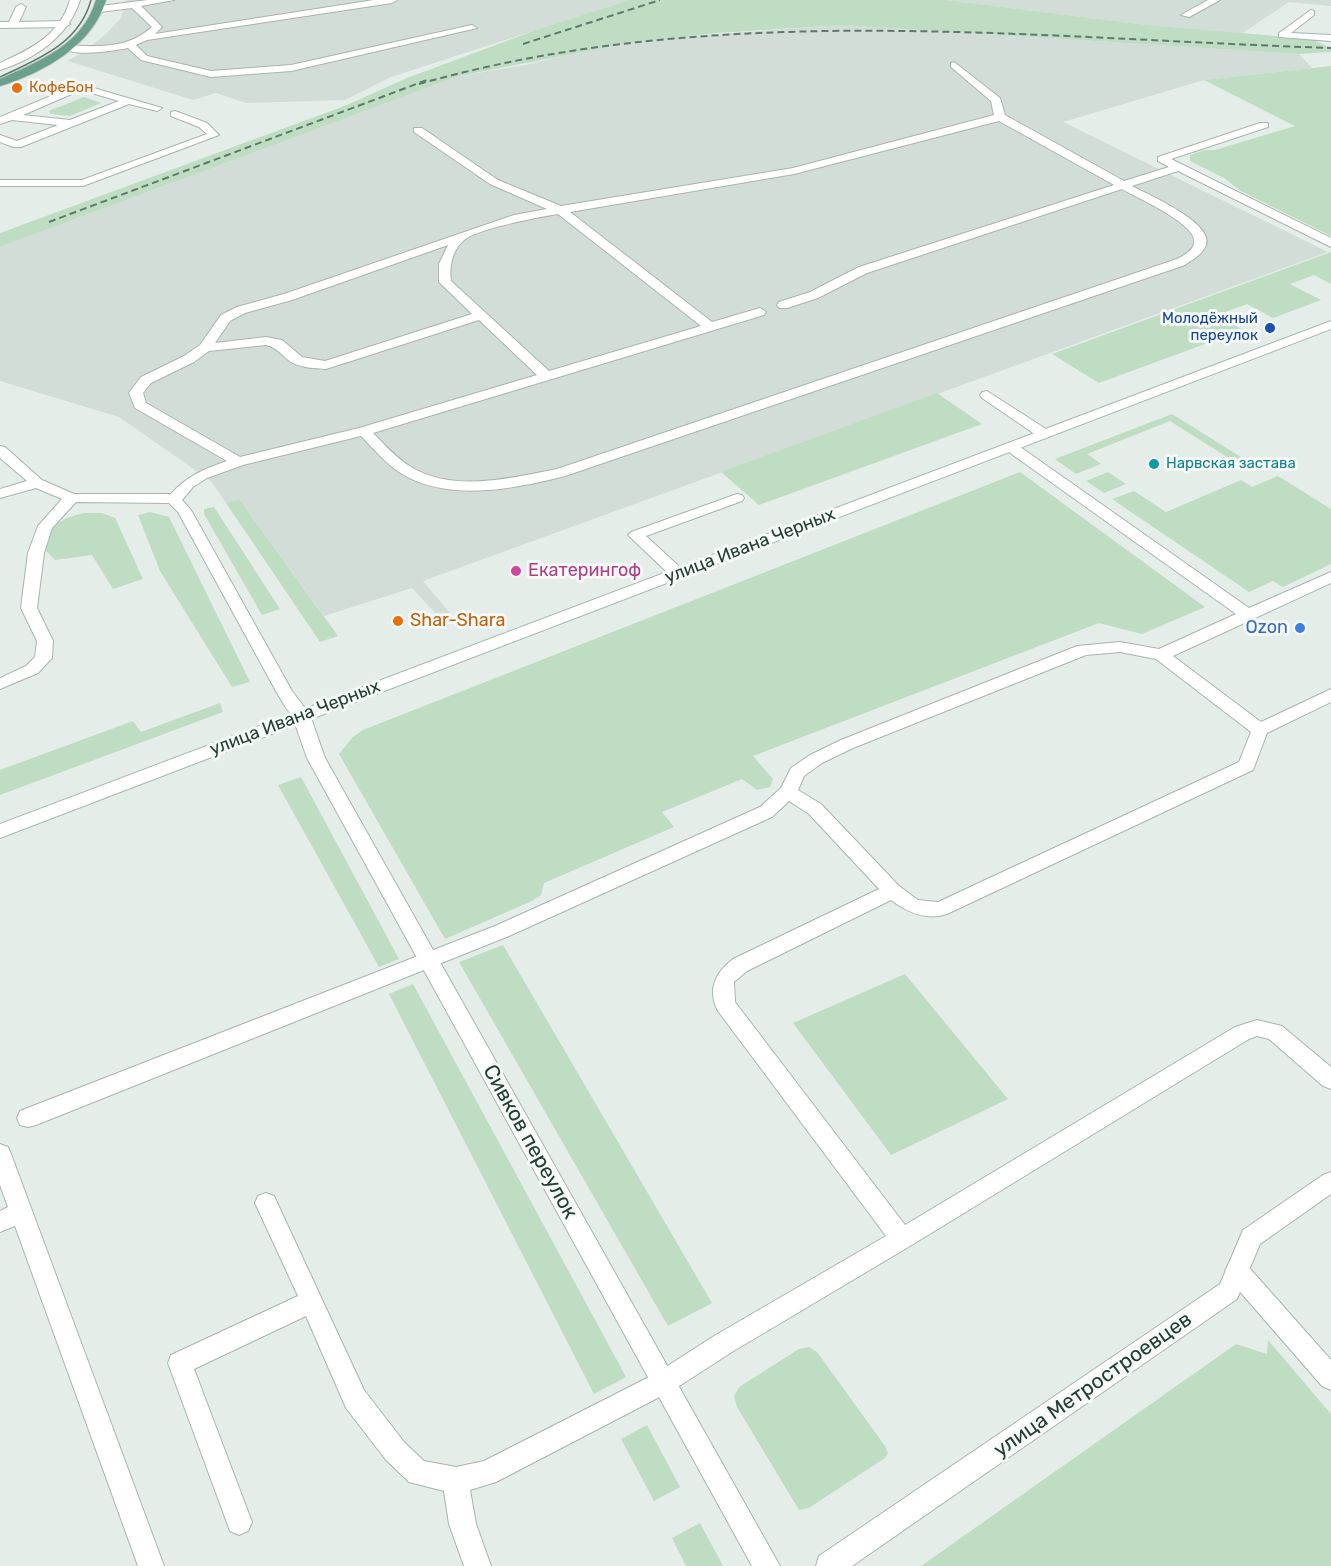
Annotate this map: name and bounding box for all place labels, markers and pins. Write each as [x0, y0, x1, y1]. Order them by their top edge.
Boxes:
place label: КофеБон [29, 79, 93, 97]
marker: КофеБон [10, 81, 24, 95]
place label: Молодёжный переулок [1162, 310, 1258, 345]
marker: Молодёжный переулок [1263, 321, 1277, 335]
place label: Нарвская застава [1166, 455, 1296, 473]
marker: Нарвская застава [1147, 457, 1161, 471]
place label: Екатерингоф [528, 560, 641, 582]
marker: Екатерингоф [509, 564, 523, 578]
place label: Shar-Shara [410, 610, 505, 632]
marker: Shar-Shara [391, 614, 405, 628]
place label: Ozon [1246, 617, 1288, 639]
marker: Ozon [1293, 621, 1307, 635]

